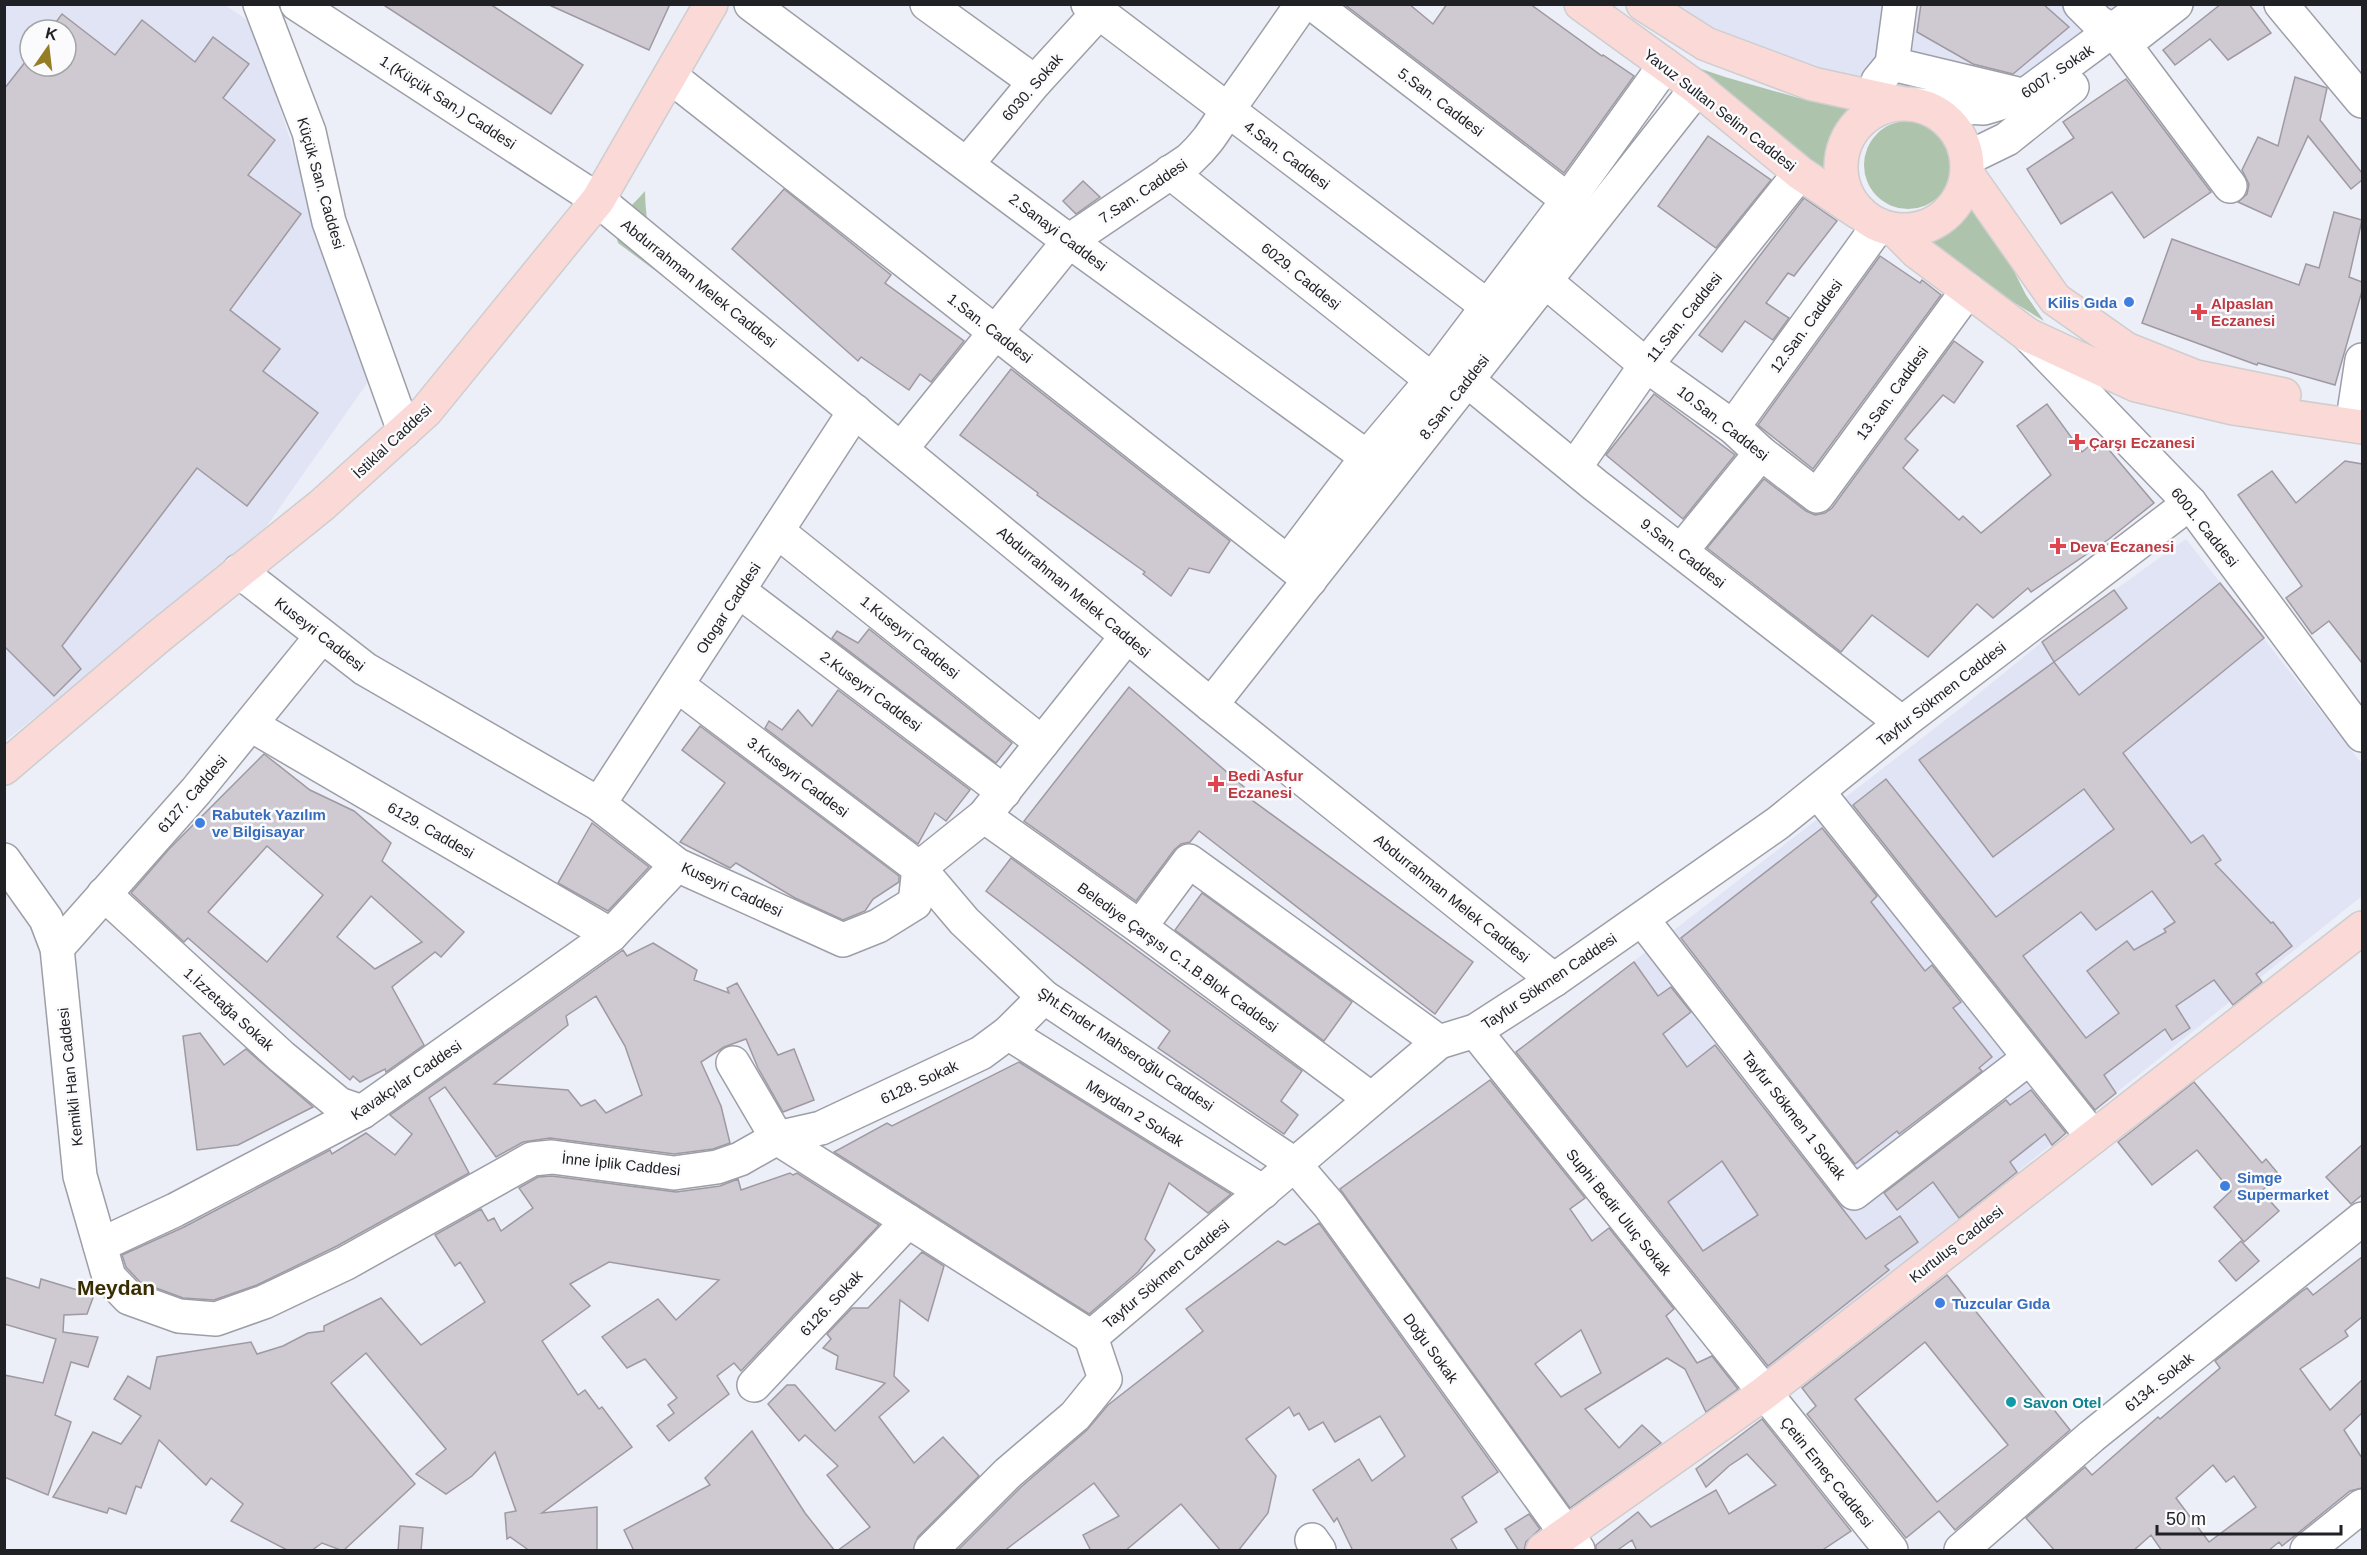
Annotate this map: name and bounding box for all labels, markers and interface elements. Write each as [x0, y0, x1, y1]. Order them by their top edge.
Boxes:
north arrow [18, 18, 78, 78]
text: K [44, 24, 60, 44]
street label: 6007. Sokak [2018, 40, 2097, 101]
street label: Yavuz Sultan Selim Caddesi [1641, 45, 1799, 175]
street label: 6030. Sokak [998, 50, 1066, 124]
street label: 1.(Küçük San.) Caddesi [377, 52, 519, 152]
street label: 5.San. Caddesi [1395, 64, 1487, 140]
street label: Küçük San. Caddesi [294, 115, 348, 251]
street label: 4.San. Caddesi [1241, 117, 1333, 193]
street label: 7.San. Caddesi [1096, 155, 1190, 227]
street label: 2.Sanayi Caddesi [1006, 190, 1110, 274]
street label: Abdurrahman Melek Caddesi [618, 215, 780, 351]
street label: 6029. Caddesi [1258, 239, 1344, 313]
street label: 11.San. Caddesi [1643, 269, 1725, 365]
street label: 12.San. Caddesi [1767, 276, 1845, 376]
street label: 1.San. Caddesi [944, 290, 1036, 366]
place label: Kilis Gıda [2048, 294, 2118, 311]
marker: Kilis Gıda [2122, 295, 2136, 309]
place label: Alpaslan Eczanesi [2211, 295, 2275, 329]
marker: Alpaslan Eczanesi [2192, 305, 2206, 319]
street label: 13.San. Caddesi [1853, 343, 1931, 443]
street label: 8.San. Caddesi [1416, 351, 1492, 443]
street label: 10.San. Caddesi [1674, 382, 1772, 464]
street label: İstiklal Caddesi [349, 400, 435, 482]
place label: Çarşı Eczanesi [2089, 434, 2195, 451]
marker: Çarşı Eczanesi [2070, 435, 2084, 449]
street label: 6001. Caddesi [2168, 484, 2242, 570]
street label: 9.San. Caddesi [1637, 515, 1729, 591]
street label: Abdurrahman Melek Caddesi [994, 523, 1154, 661]
place label: Deva Eczanesi [2070, 538, 2174, 555]
marker: Deva Eczanesi [2051, 539, 2065, 553]
street label: Otogar Caddesi [692, 559, 764, 657]
street label: 1.Kuseyri Caddesi [857, 592, 963, 682]
street label: Kuseyri Caddesi [272, 594, 368, 674]
street label: Tayfur Sökmen Caddesi [1873, 638, 2009, 750]
street label: 2.Kuseyri Caddesi [817, 648, 925, 734]
street label: 3.Kuseyri Caddesi [744, 734, 852, 820]
street label: 6127. Caddesi [154, 752, 230, 836]
place label: Bedi Asfur Eczanesi [1228, 767, 1303, 801]
marker: Bedi Asfur Eczanesi [1209, 777, 1223, 791]
street label: 6129. Caddesi [385, 798, 477, 862]
place label: Rabutek Yazılım ve Bilgisayar [212, 806, 326, 840]
marker: Rabutek Yazılım ve Bilgisayar [193, 816, 207, 830]
street label: Abdurrahman Melek Caddesi [1371, 830, 1533, 966]
street label: Kuseyri Caddesi [679, 858, 785, 920]
street label: Belediye Çarşısı C.1.B.Blok Caddesi [1075, 879, 1281, 1035]
street label: Tayfur Sökmen Caddesi [1478, 929, 1620, 1033]
street label: 1.İzzetağa Sokak [181, 964, 278, 1054]
street label: Şht.Ender Mahseroğlu Caddesi [1035, 984, 1217, 1114]
street label: Kemikli Han Caddesi [54, 1007, 86, 1147]
street label: Kavakçılar Caddesi [348, 1037, 464, 1123]
street label: Tayfur Sökmen 1 Sokak [1739, 1047, 1850, 1183]
street label: 6128. Sokak [878, 1056, 961, 1107]
street label: Meydan 2 Sokak [1083, 1076, 1187, 1150]
street label: Suphi Bedir Uluç Sokak [1563, 1145, 1676, 1279]
street label: İnne İplik Caddesi [561, 1149, 681, 1179]
place label: Simge Supermarket [2237, 1169, 2329, 1203]
marker: Simge Supermarket [2218, 1179, 2232, 1193]
street label: Kurtuluş Caddesi [1906, 1202, 2006, 1286]
street label: Tayfur Sökmen Caddesi [1100, 1216, 1232, 1332]
street label: 6126. Sokak [796, 1266, 866, 1339]
district label: Meydan [77, 1276, 155, 1299]
place label: Tuzcular Gıda [1952, 1295, 2051, 1312]
marker: Tuzcular Gıda [1933, 1296, 1947, 1310]
street label: Doğu Sokak [1400, 1310, 1462, 1386]
street label: 6134. Sokak [2121, 1349, 2197, 1415]
place label: Savon Otel [2023, 1394, 2101, 1411]
marker: Savon Otel [2004, 1395, 2018, 1409]
street label: Çetin Emeç Caddesi [1777, 1414, 1877, 1530]
scale bar [2157, 1498, 2342, 1536]
text: 50 m [2166, 1509, 2206, 1529]

